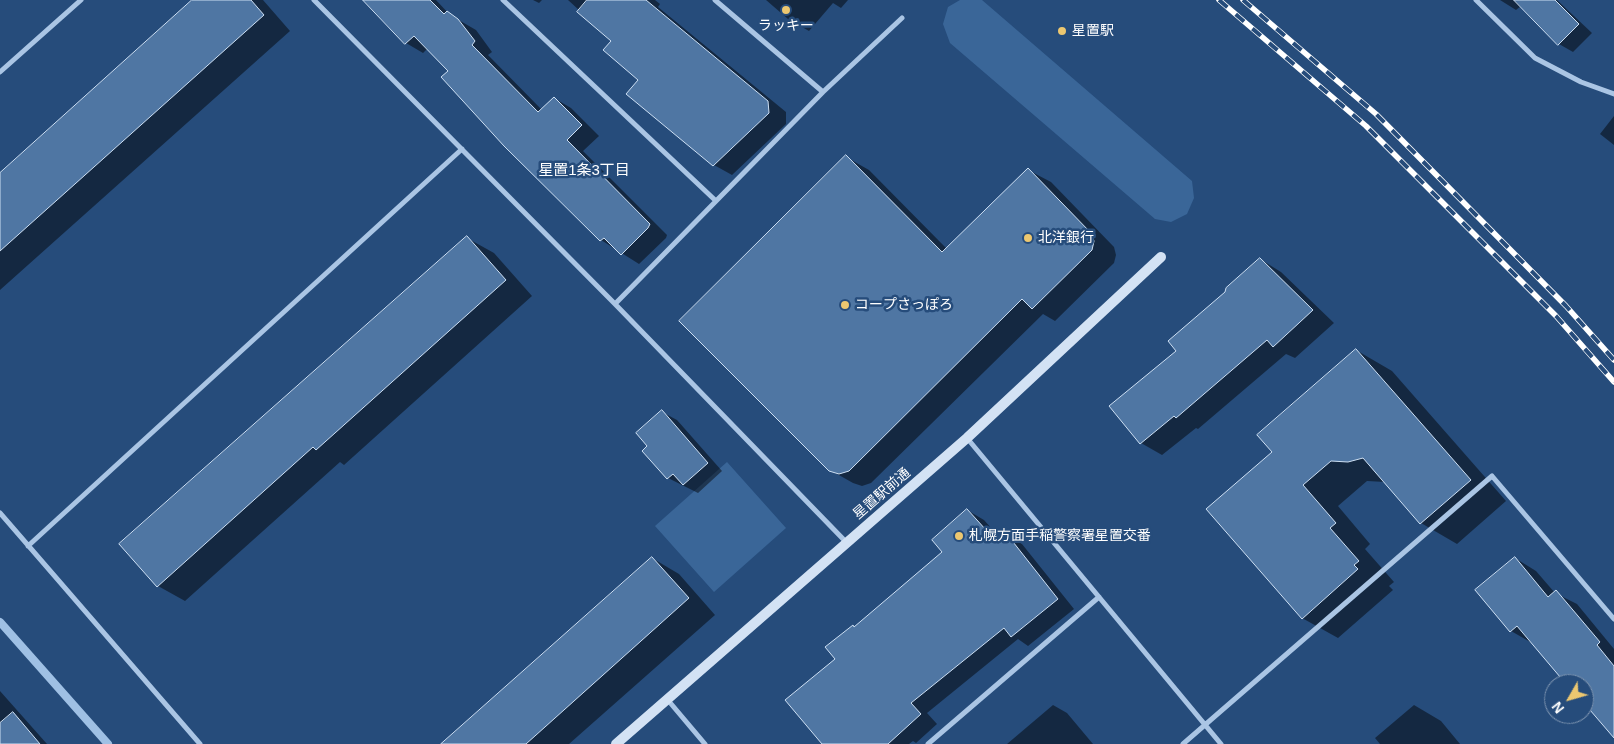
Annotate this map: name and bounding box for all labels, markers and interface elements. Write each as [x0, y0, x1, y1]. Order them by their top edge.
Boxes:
marker: ラッキー [780, 4, 792, 16]
place label: ラッキー [758, 18, 814, 34]
place label: 星置駅 [1072, 23, 1114, 39]
marker: 星置駅 [1056, 25, 1068, 37]
district label: 星置1条3丁目 [538, 162, 630, 180]
place label: 北洋銀行 [1038, 230, 1094, 246]
marker: 北洋銀行 [1022, 232, 1034, 244]
place label: コープさっぽろ [855, 297, 953, 313]
marker: コープさっぽろ [839, 299, 851, 311]
street label: 星置駅前通 [850, 465, 914, 523]
place label: 札幌方面手稲警察署星置交番 [969, 528, 1151, 544]
marker: 札幌方面手稲警察署星置交番 [953, 530, 965, 542]
north arrow [1544, 674, 1594, 724]
text: N [1549, 699, 1567, 717]

